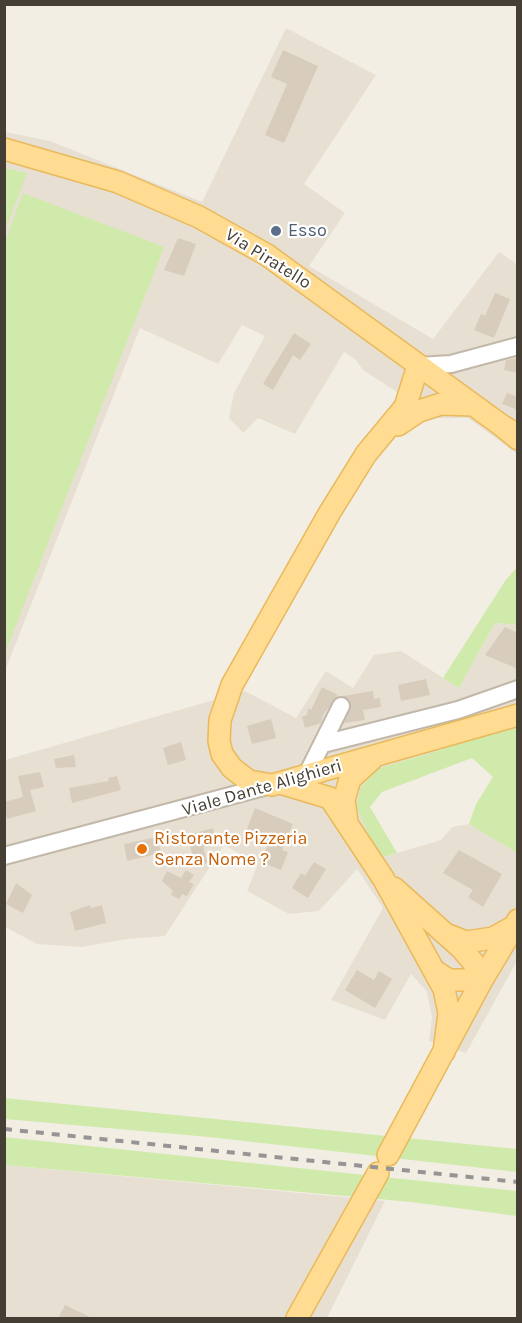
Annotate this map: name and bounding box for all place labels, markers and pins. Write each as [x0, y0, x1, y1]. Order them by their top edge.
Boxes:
place label: Esso [288, 220, 327, 242]
marker: Esso [269, 224, 283, 238]
place label: Ristorante Pizzeria Senza Nome ? [154, 828, 307, 870]
marker: Ristorante Pizzeria Senza Nome ? [135, 842, 149, 856]

